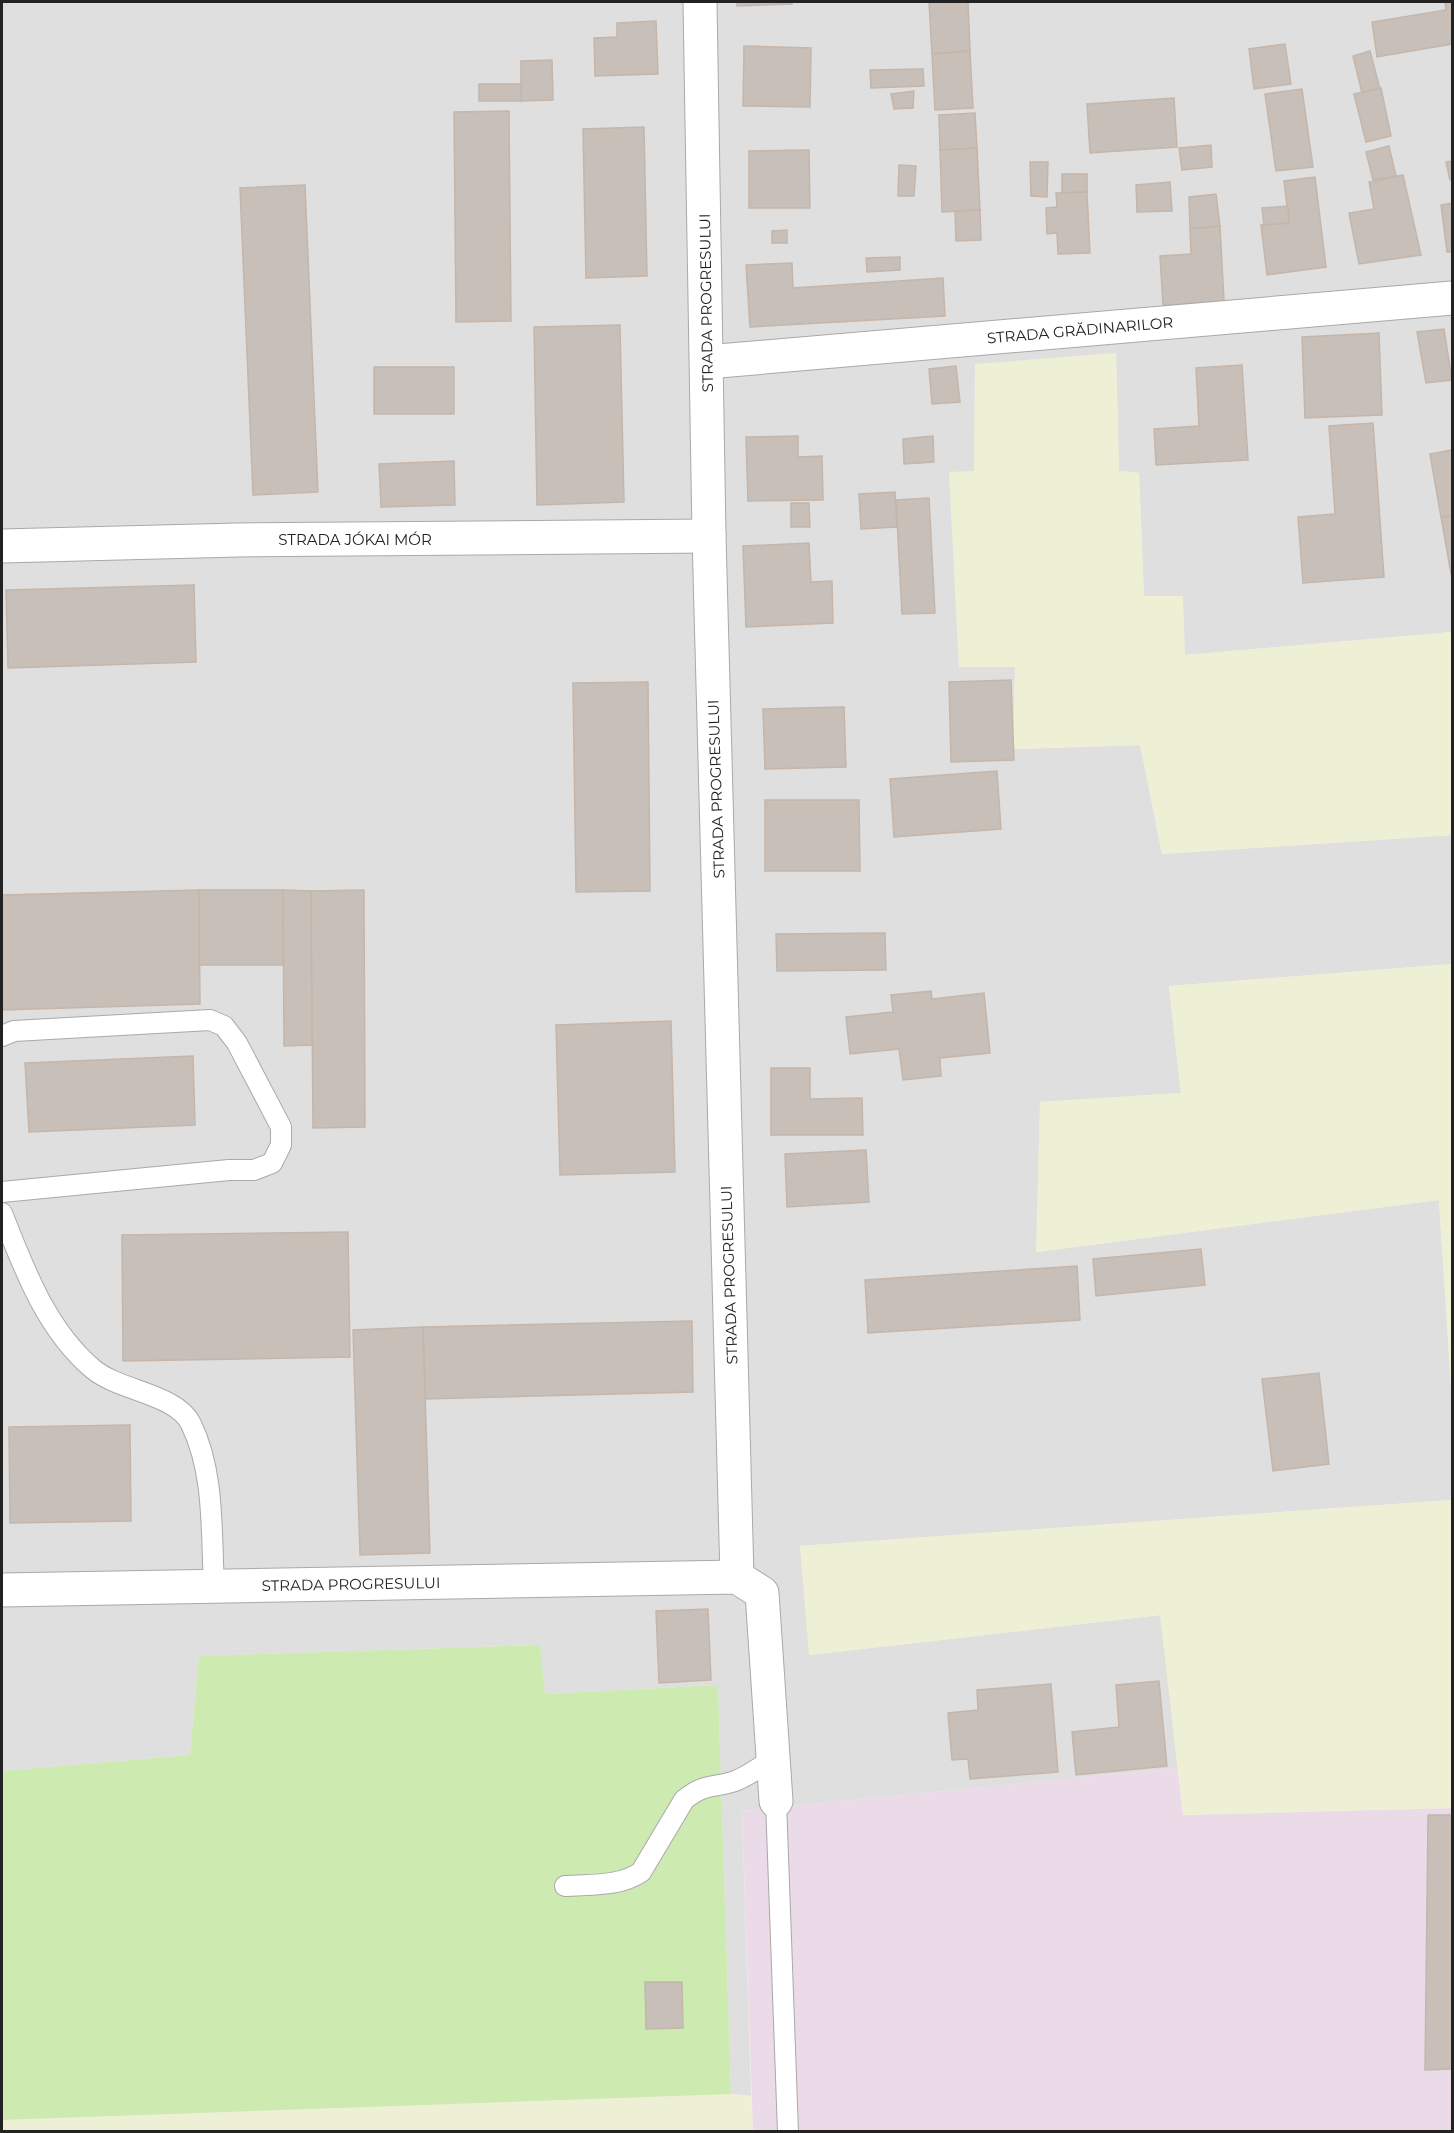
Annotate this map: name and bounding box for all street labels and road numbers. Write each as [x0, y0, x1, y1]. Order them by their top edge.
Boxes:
street label: STRADA PROGRESULUI [695, 213, 717, 393]
street label: STRADA GRĂDINARILOR [986, 312, 1174, 348]
street label: STRADA JÓKAI MÓR [278, 530, 432, 549]
street label: STRADA PROGRESULUI [703, 699, 729, 879]
street label: STRADA PROGRESULUI [716, 1185, 742, 1365]
street label: STRADA PROGRESULUI [261, 1573, 441, 1595]

